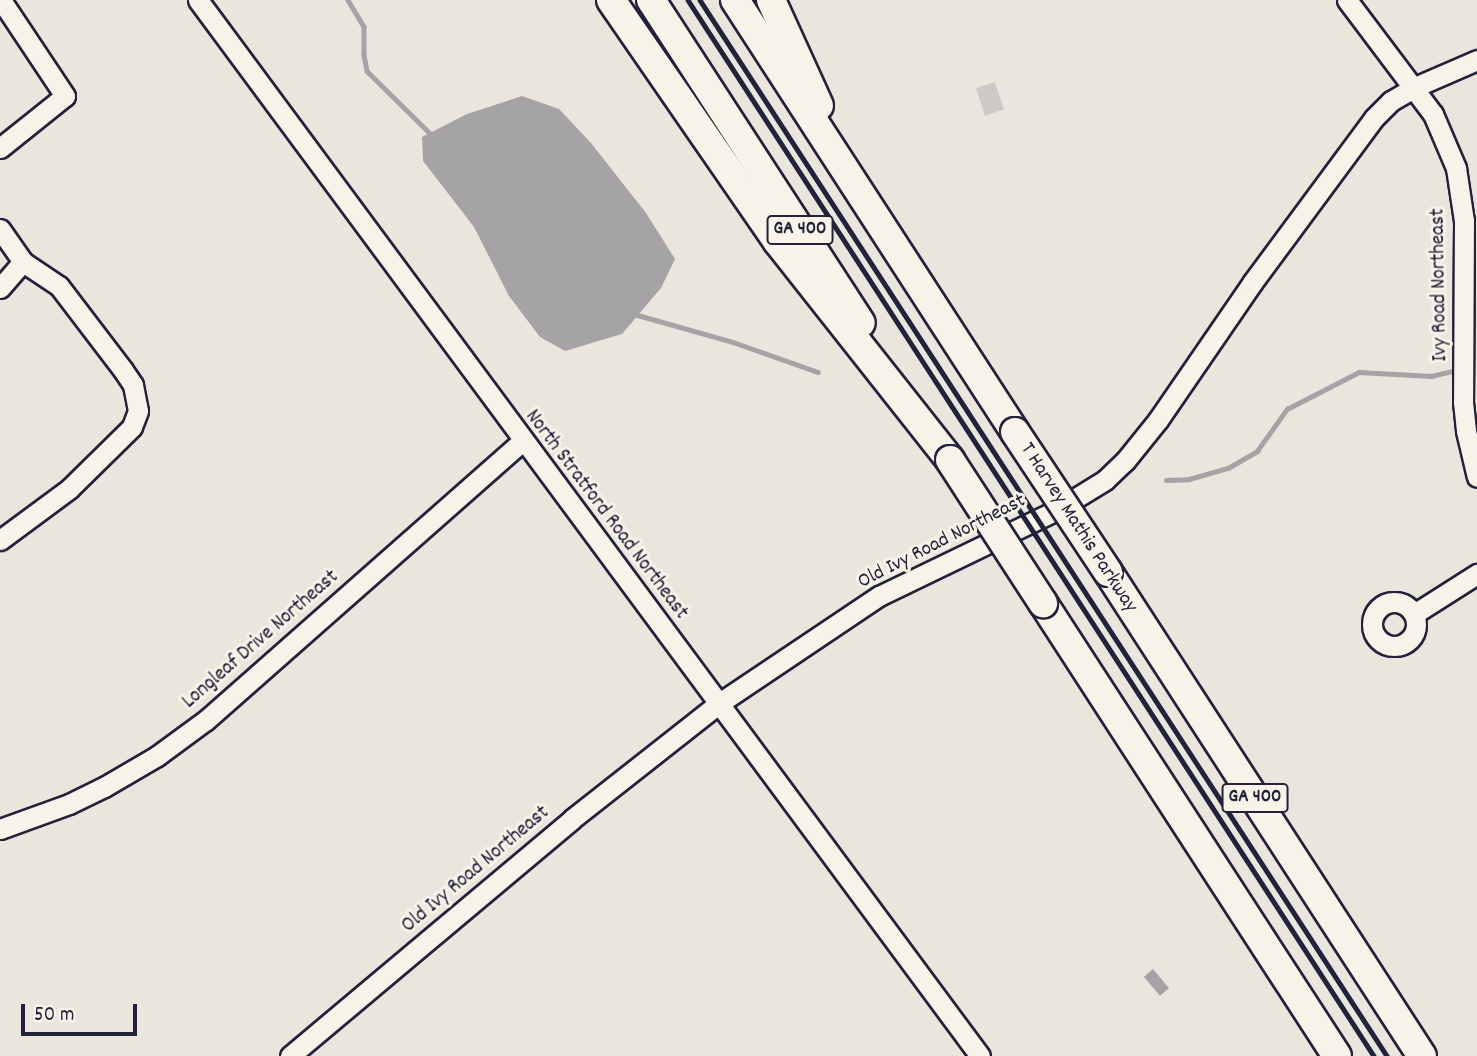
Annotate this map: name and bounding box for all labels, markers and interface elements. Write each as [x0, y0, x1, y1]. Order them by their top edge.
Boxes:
street label: Ivy Road Northeast [1426, 208, 1454, 362]
road number: GA 400 [765, 214, 835, 246]
street label: North Stratford Road Northeast [519, 405, 693, 625]
street label: T Harvey Mathis Parkway [1014, 438, 1142, 618]
street label: Old Ivy Road Northeast [854, 489, 1030, 595]
street label: Longleaf Drive Northeast [178, 565, 344, 715]
road number: GA 400 [1220, 782, 1290, 814]
street label: Old Ivy Road Northeast [397, 801, 555, 939]
scale bar [24, 990, 140, 1034]
text: 50 m [34, 1001, 74, 1031]

